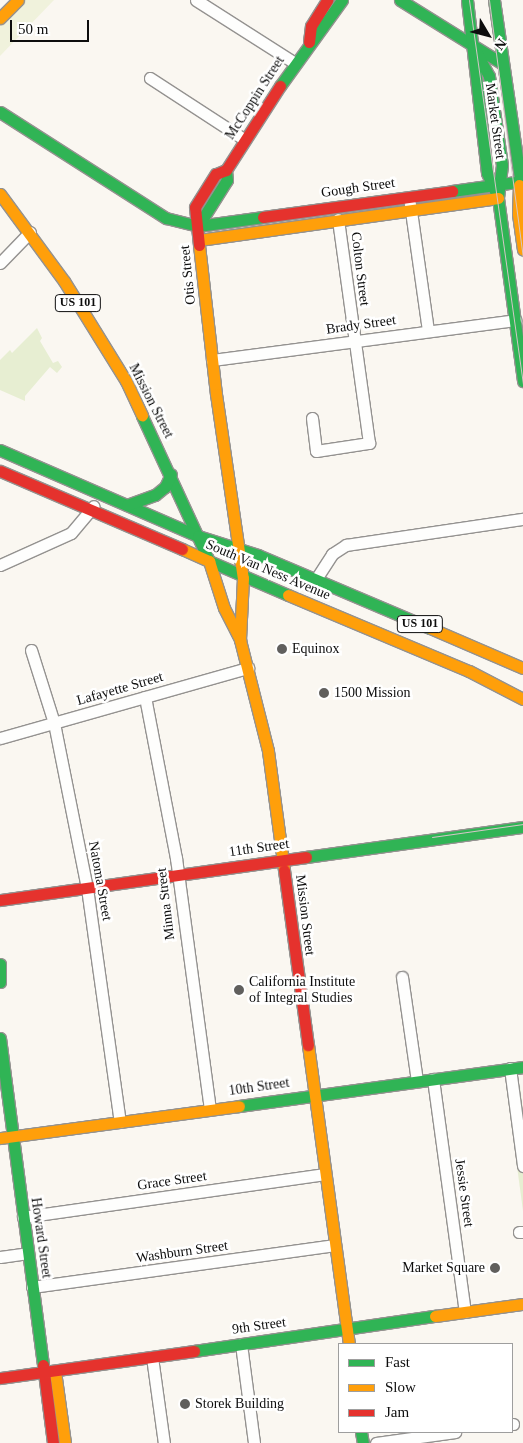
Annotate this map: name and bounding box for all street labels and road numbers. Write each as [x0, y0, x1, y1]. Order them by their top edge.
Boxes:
street label: McCoppin Street [222, 53, 288, 143]
street label: Market Street [481, 82, 509, 160]
street label: Gough Street [320, 175, 396, 201]
street label: Colton Street [347, 231, 373, 307]
street label: Otis Street [177, 245, 199, 305]
road number: US 101 [54, 294, 102, 312]
street label: Brady Street [325, 312, 397, 338]
street label: Mission Street [125, 361, 177, 441]
street label: South Van Ness Avenue [203, 536, 333, 604]
road number: US 101 [396, 614, 444, 634]
street label: Lafayette Street [75, 669, 165, 709]
street label: 11th Street [228, 835, 290, 861]
street label: Natoma Street [85, 840, 115, 922]
street label: Minna Street [153, 867, 179, 941]
street label: Mission Street [292, 874, 318, 956]
street label: 10th Street [228, 1074, 290, 1100]
street label: Jessie Street [451, 1158, 477, 1228]
street label: Grace Street [136, 1168, 208, 1194]
street label: Howard Street [27, 1197, 55, 1279]
street label: Washburn Street [135, 1237, 229, 1267]
street label: 9th Street [231, 1314, 287, 1338]

